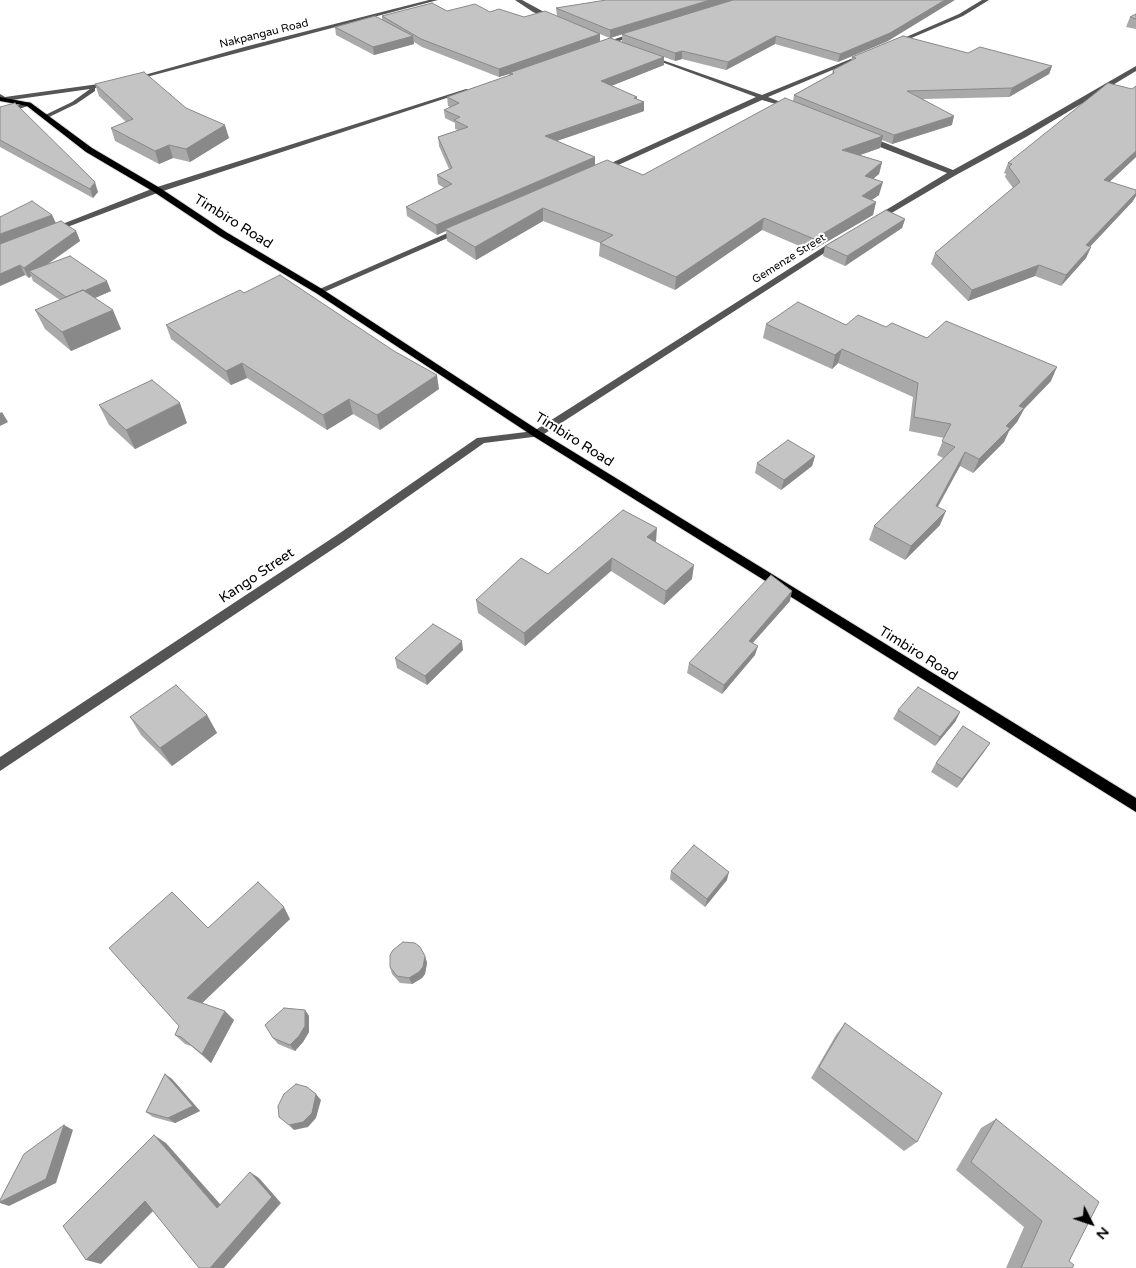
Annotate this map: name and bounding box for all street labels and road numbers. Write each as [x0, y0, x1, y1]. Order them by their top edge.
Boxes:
street label: Nakpangau Road [218, 17, 310, 51]
street label: Timbiro Road [191, 191, 275, 253]
street label: Gemenze Street [750, 231, 828, 287]
street label: Timbiro Road [532, 409, 616, 471]
street label: Kango Street [216, 545, 298, 607]
street label: Timbiro Road [876, 623, 960, 685]

